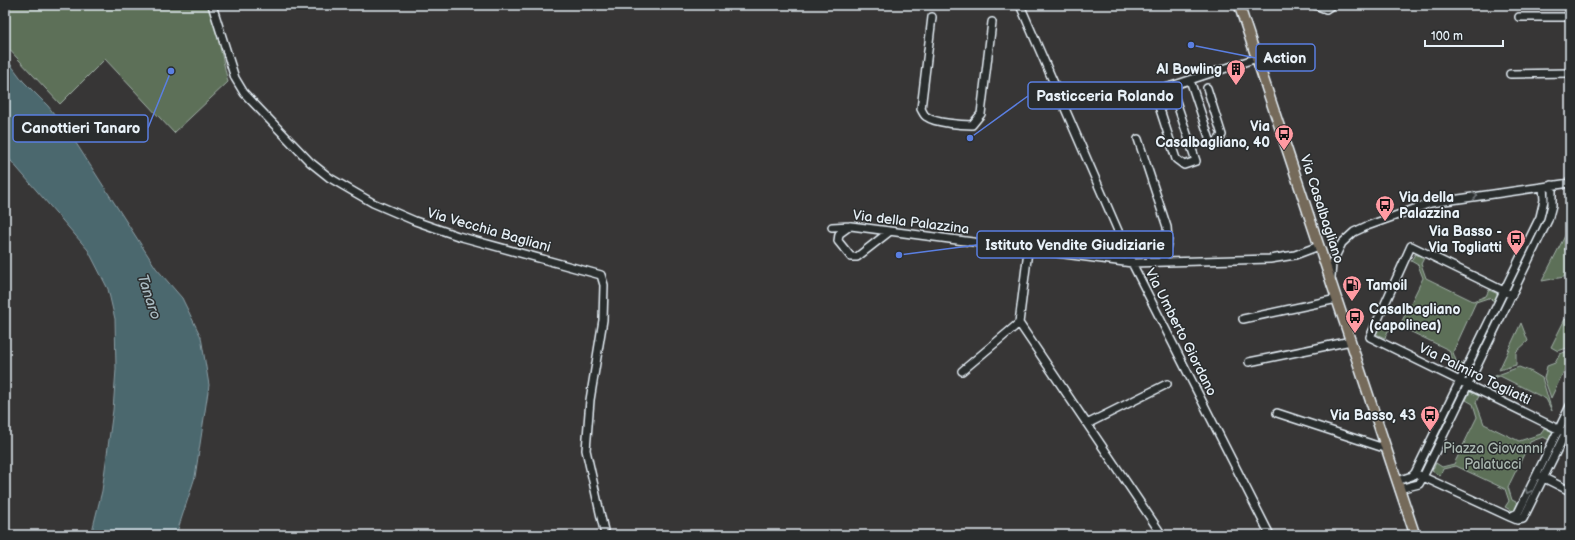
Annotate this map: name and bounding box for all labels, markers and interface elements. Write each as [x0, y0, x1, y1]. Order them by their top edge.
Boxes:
scale bar [1425, 22, 1503, 48]
text: 100 m [1431, 29, 1463, 44]
callout: Action [1256, 44, 1315, 71]
text: Action [1263, 49, 1306, 68]
building icon: Al Bowling [1225, 58, 1247, 86]
place label: Al Bowling [1155, 61, 1222, 78]
callout: Pasticceria Rolando [1028, 82, 1182, 109]
text: Pasticceria Rolando [1036, 87, 1174, 106]
callout: Canottieri Tanaro [13, 115, 148, 142]
place label: Via Casalbagliano, 40 [1155, 118, 1270, 151]
text: Canottieri Tanaro [22, 119, 141, 138]
bus stop icon: Via Casalbagliano, 40 [1273, 123, 1295, 151]
street label: Via Casalbagliano [1296, 152, 1348, 266]
place label: Via della Palazzina [1399, 189, 1460, 222]
one-way arrow [1472, 192, 1478, 201]
bus stop icon: Via della Palazzina [1374, 194, 1396, 222]
street label: Via Vecchia Bagliani [425, 204, 553, 256]
street label: Via della Palazzina [852, 206, 970, 238]
place label: Via Basso - Via Togliatti [1428, 223, 1502, 256]
bus stop icon: Via Basso - Via Togliatti [1505, 228, 1527, 256]
callout: Istituto Vendite Giudiziarie [977, 231, 1173, 258]
text: Istituto Vendite Giudiziarie [985, 236, 1165, 255]
street label: Via Umberto Giordano [1141, 265, 1221, 399]
water label: Tanaro [133, 272, 165, 322]
fuel station icon: Tamoil [1341, 274, 1363, 302]
place label: Tamoil [1366, 277, 1407, 294]
place label: Casalbagliano (capolinea) [1369, 301, 1460, 334]
bus stop icon: Casalbagliano (capolinea) [1344, 306, 1366, 334]
street label: Via Palmiro Togliatti [1416, 339, 1534, 409]
bus stop icon: Via Basso, 43 [1419, 404, 1441, 432]
place label: Via Basso, 43 [1330, 407, 1416, 424]
park label: Piazza Giovanni Palatucci [1443, 440, 1543, 473]
one-way arrow [1525, 487, 1533, 494]

